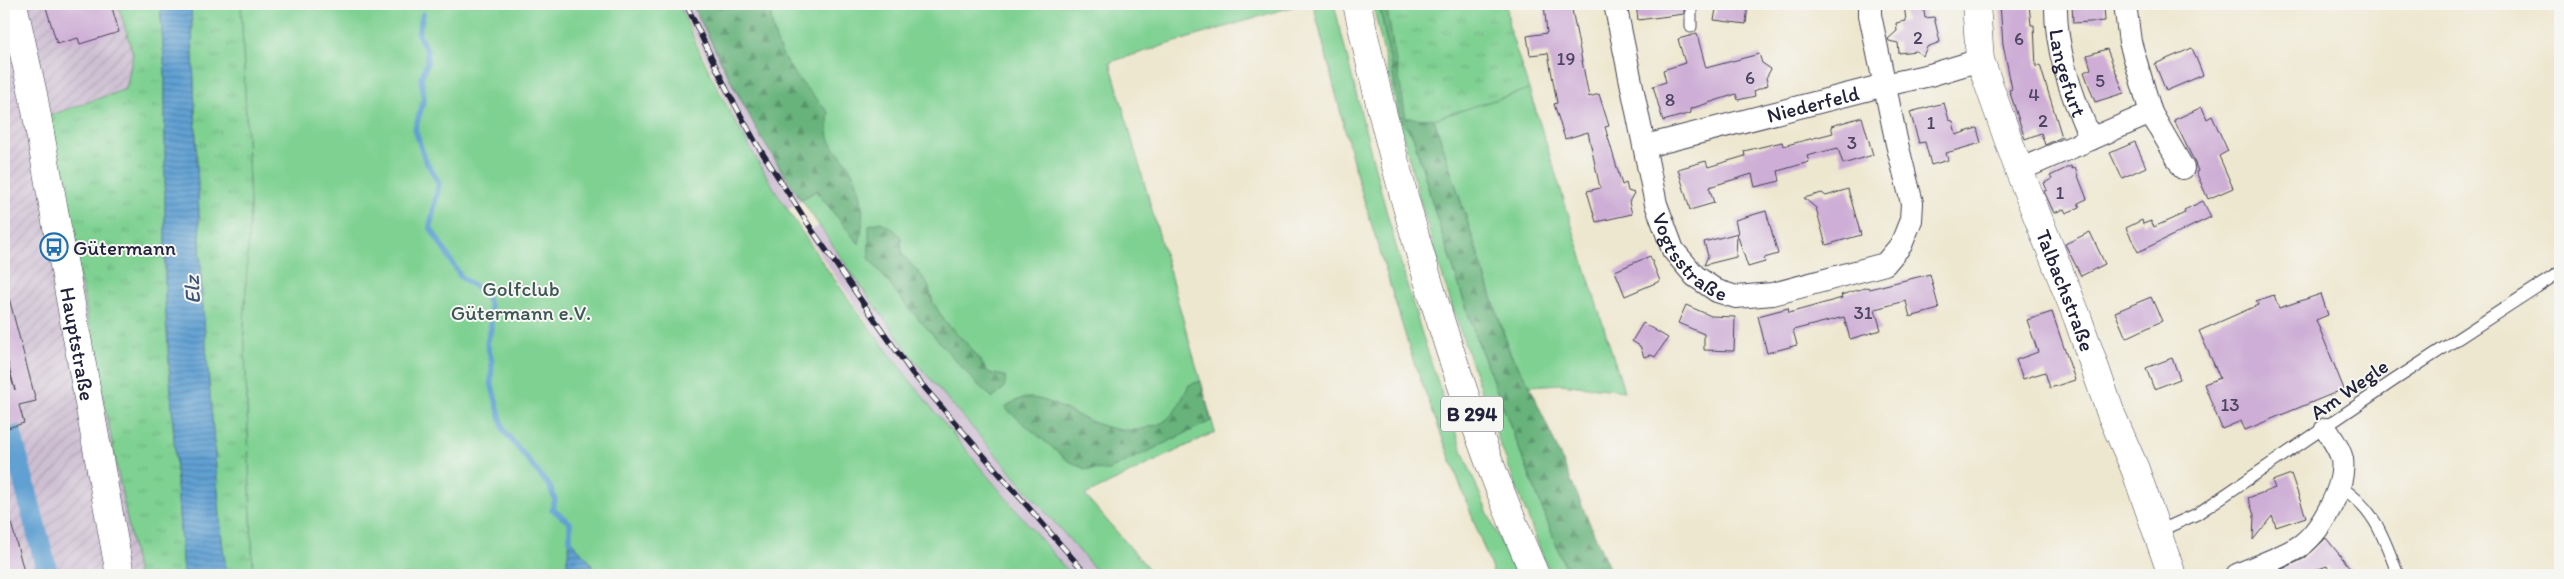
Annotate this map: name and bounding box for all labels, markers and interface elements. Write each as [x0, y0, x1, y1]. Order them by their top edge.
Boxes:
house number: 2 [1913, 26, 1923, 49]
house number: 6 [2014, 27, 2024, 50]
street label: Langefurt [2045, 27, 2092, 120]
house number: 19 [1557, 47, 1575, 70]
house number: 6 [1745, 66, 1755, 89]
house number: 5 [2095, 69, 2105, 92]
street label: Niederfeld [1764, 80, 1861, 127]
house number: 4 [2028, 83, 2040, 106]
house number: 8 [1665, 88, 1675, 111]
house number: 2 [2038, 109, 2048, 132]
house number: 1 [1927, 111, 1936, 134]
house number: 3 [1847, 131, 1857, 154]
house number: 1 [2056, 181, 2065, 204]
street label: Vogtsstraße [1648, 209, 1730, 306]
street label: Talbachstraße [2031, 226, 2101, 354]
bus stop icon: Gütermann [39, 232, 69, 262]
place label: Gütermann [73, 235, 176, 260]
water label: Elz [178, 273, 206, 305]
park label: Golfclub Gütermann e.V. [451, 276, 591, 325]
street label: Hauptstraße [56, 285, 101, 403]
house number: 31 [1853, 301, 1873, 324]
street label: Am Wegle [2305, 353, 2393, 425]
house number: 13 [2220, 393, 2240, 416]
road number: B 294 [1441, 396, 1503, 432]

